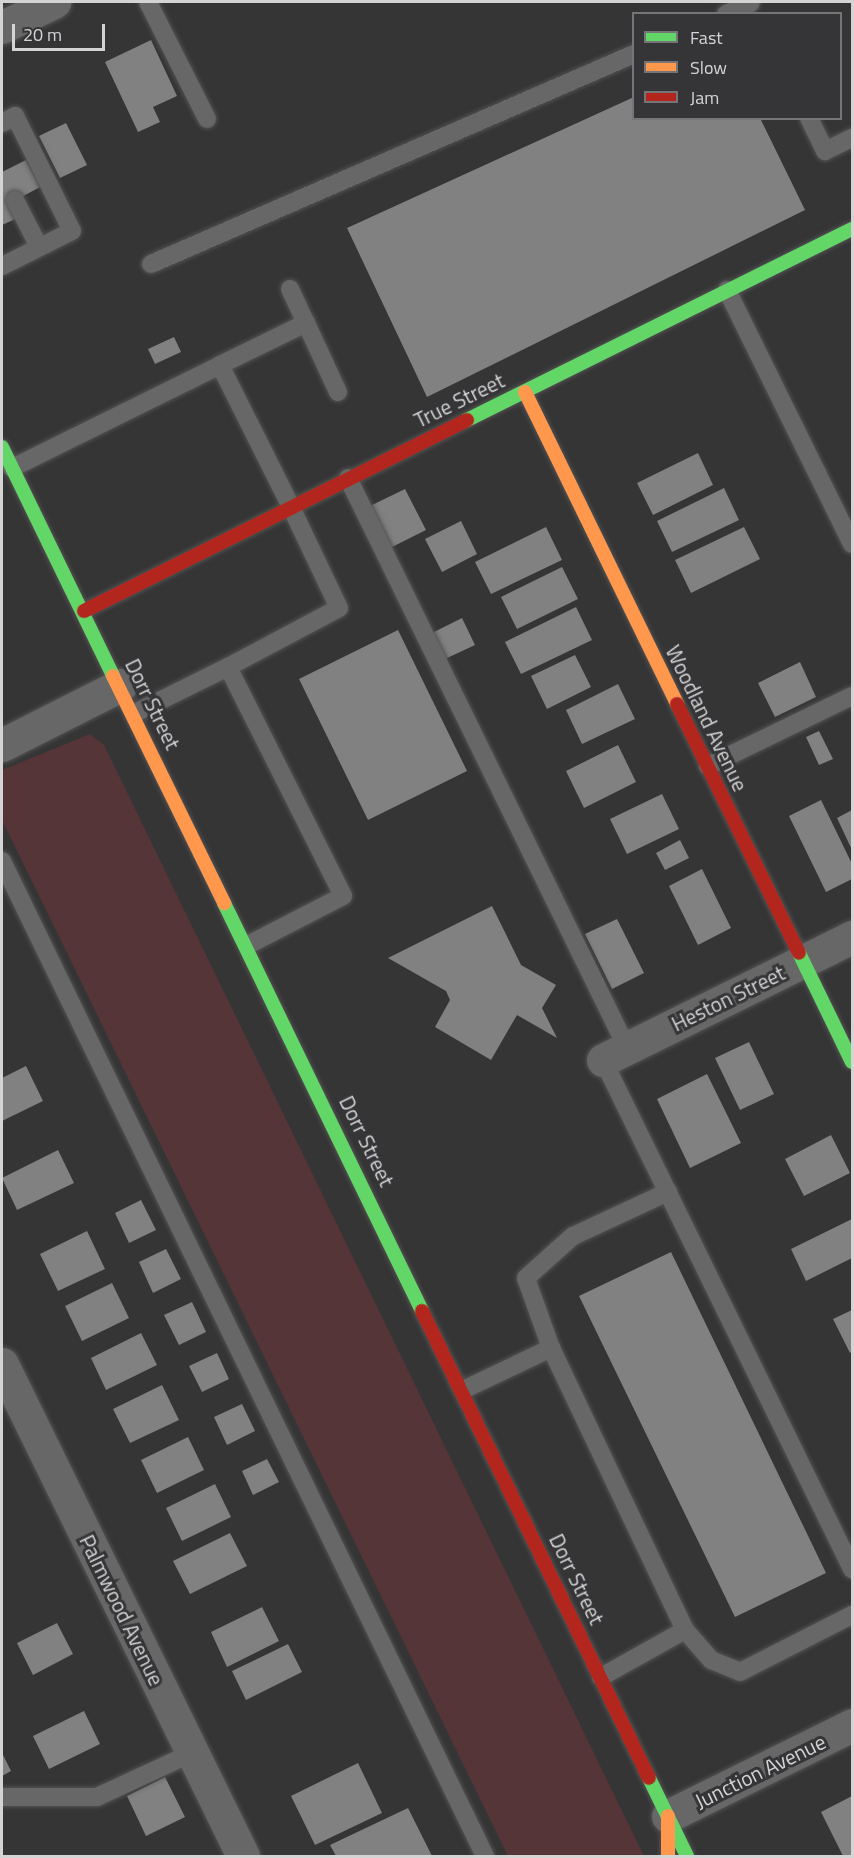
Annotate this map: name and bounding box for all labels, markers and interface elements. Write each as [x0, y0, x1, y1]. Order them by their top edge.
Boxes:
scale bar [15, 12, 108, 50]
legend [632, 12, 842, 120]
text: 20 m [23, 21, 62, 48]
text: Fast [690, 24, 723, 51]
text: Slow [690, 54, 727, 81]
text: Jam [690, 84, 719, 111]
street label: True Street [410, 367, 508, 433]
street label: Woodland Avenue [661, 641, 753, 795]
street label: Dorr Street [120, 654, 186, 754]
street label: Heston Street [667, 960, 789, 1036]
street label: Dorr Street [334, 1091, 400, 1191]
street label: Dorr Street [544, 1529, 610, 1629]
street label: Palmwood Avenue [75, 1530, 169, 1690]
street label: Junction Avenue [691, 1728, 829, 1814]

